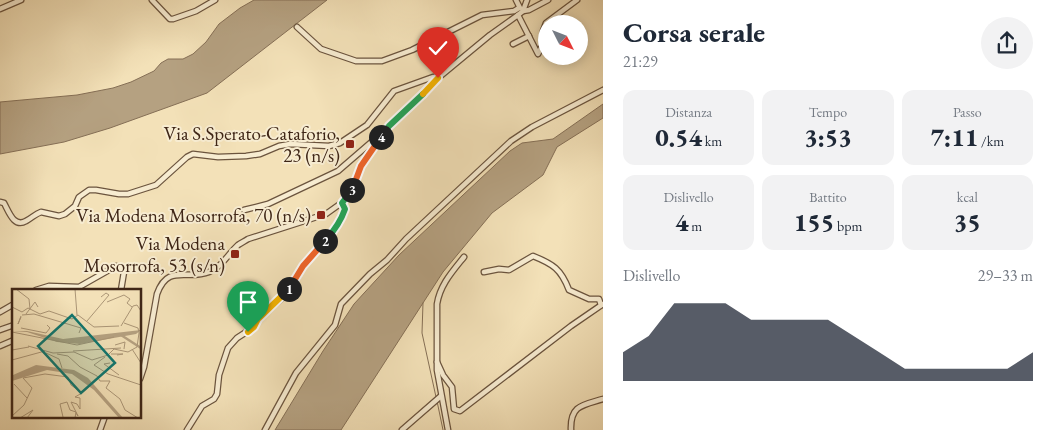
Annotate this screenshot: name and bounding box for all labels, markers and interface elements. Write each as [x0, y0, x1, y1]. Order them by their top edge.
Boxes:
text: Corsa serale [623, 14, 765, 50]
north arrow [538, 15, 588, 65]
map controls [538, 15, 588, 65]
button: share [981, 17, 1033, 69]
pin [417, 27, 459, 78]
icon: check [424, 34, 452, 62]
text: 21:29 [623, 51, 658, 72]
text: Distanza [665, 103, 712, 121]
text: Tempo [809, 103, 847, 121]
text: Passo [953, 103, 982, 121]
place label: Via S.Sperato-Cataforio, 23 (n/s) [164, 121, 340, 168]
text: 0.54 [655, 121, 702, 153]
text: 3:53 [804, 121, 852, 153]
text: 7:11 [931, 121, 978, 153]
pin: 4 [368, 124, 394, 150]
text: 4 [378, 128, 385, 146]
text: km [702, 132, 722, 150]
text: /km [978, 132, 1004, 150]
marker: Via S.Sperato-Cataforio, 23 (n/s) [344, 138, 356, 150]
pin: 3 [340, 178, 364, 202]
text: 3 [349, 181, 356, 199]
text: Dislivello [664, 188, 714, 206]
text: Battito [809, 188, 847, 206]
text: kcal [957, 188, 978, 206]
place label: Via Modena Mosorrofa, 70 (n/s) [76, 203, 311, 228]
text: 4 [675, 206, 689, 238]
text: 155 [794, 206, 834, 238]
text: 35 [954, 206, 981, 238]
marker: Via Modena Mosorrofa, 70 (n/s) [315, 209, 327, 221]
text: m [689, 217, 702, 235]
text: bpm [834, 217, 862, 235]
pin: 2 [312, 228, 338, 254]
place label: Via Modena Mosorrofa, 53 (s/n) [83, 231, 225, 278]
text: 2 [322, 232, 329, 250]
marker: Via Modena Mosorrofa, 53 (s/n) [229, 248, 241, 260]
text: Dislivello [623, 265, 680, 286]
text: 29–33 m [978, 265, 1033, 286]
pin: 1 [276, 276, 302, 302]
text: 1 [286, 280, 293, 298]
pin [227, 281, 269, 332]
icon: arrive [234, 288, 262, 316]
inset map [12, 289, 141, 418]

